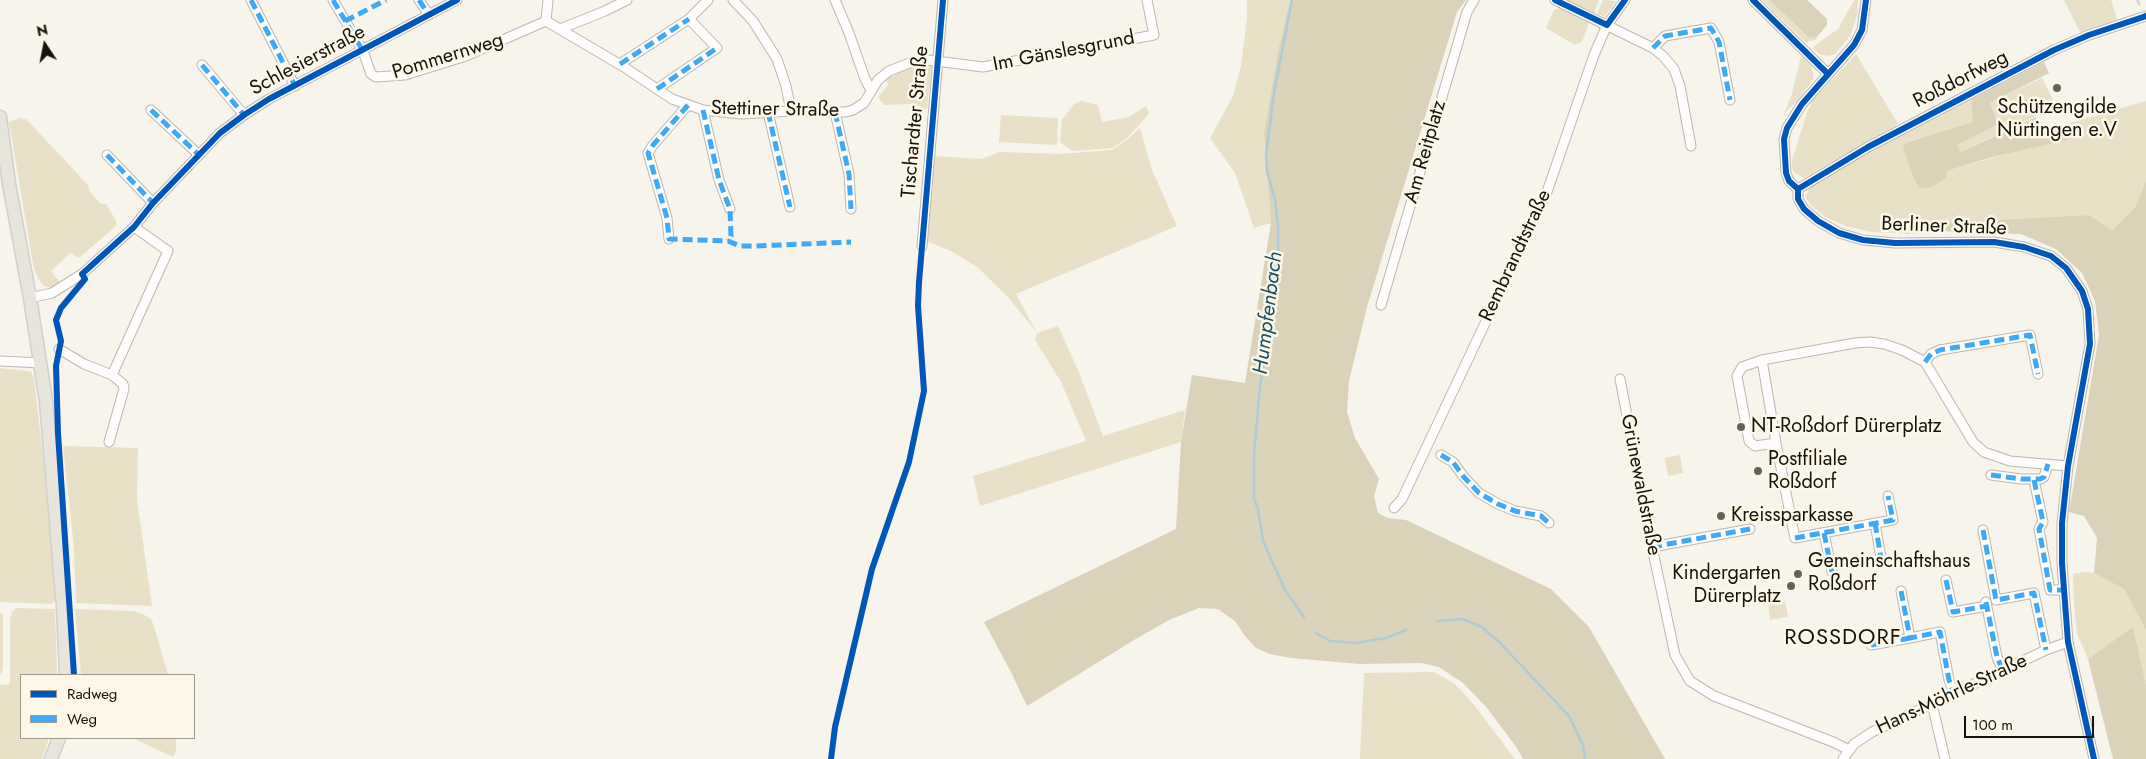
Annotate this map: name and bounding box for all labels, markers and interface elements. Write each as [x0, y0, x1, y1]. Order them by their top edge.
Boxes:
text: N [35, 19, 50, 41]
north arrow [20, 20, 70, 70]
street label: Schlesierstraße [246, 21, 370, 101]
street label: Im Gänslesgrund [991, 26, 1137, 78]
street label: Pommernweg [389, 29, 507, 85]
street label: Tischardter Straße [897, 45, 935, 199]
street label: Roßdorfweg [1910, 46, 2012, 114]
marker: Schützengilde Nürtingen e.V [2051, 82, 2063, 94]
place label: Schützengilde Nürtingen e.V [1997, 96, 2117, 143]
street label: Stettiner Straße [711, 97, 839, 123]
street label: Am Reitplatz [1400, 98, 1452, 206]
street label: Rembrandtstraße [1475, 186, 1557, 326]
street label: Berliner Straße [1881, 213, 2007, 241]
water label: Humpfenbach [1249, 250, 1289, 376]
street label: Grünewaldstraße [1615, 412, 1665, 558]
place label: NT-Roßdorf Dürerplatz [1751, 415, 1942, 439]
marker: NT-Roßdorf Dürerplatz [1735, 421, 1747, 433]
place label: Postfiliale Roßdorf [1768, 448, 1847, 495]
marker: Postfiliale Roßdorf [1752, 465, 1764, 477]
place label: Kreissparkasse [1731, 504, 1853, 528]
marker: Kreissparkasse [1715, 510, 1727, 522]
place label: Gemeinschaftshaus Roßdorf [1808, 550, 1970, 597]
place label: Kindergarten Dürerplatz [1672, 562, 1781, 609]
marker: Gemeinschaftshaus Roßdorf [1792, 568, 1804, 580]
marker: Kindergarten Dürerplatz [1785, 580, 1797, 592]
district label: ROSSDORF [1783, 626, 1903, 652]
street label: Hans-Möhrle-Straße [1873, 649, 2031, 741]
legend [20, 674, 195, 739]
text: Radweg [67, 683, 117, 705]
scale bar [1966, 706, 2096, 738]
text: Weg [67, 708, 97, 730]
text: 100 m [1972, 714, 2013, 736]

